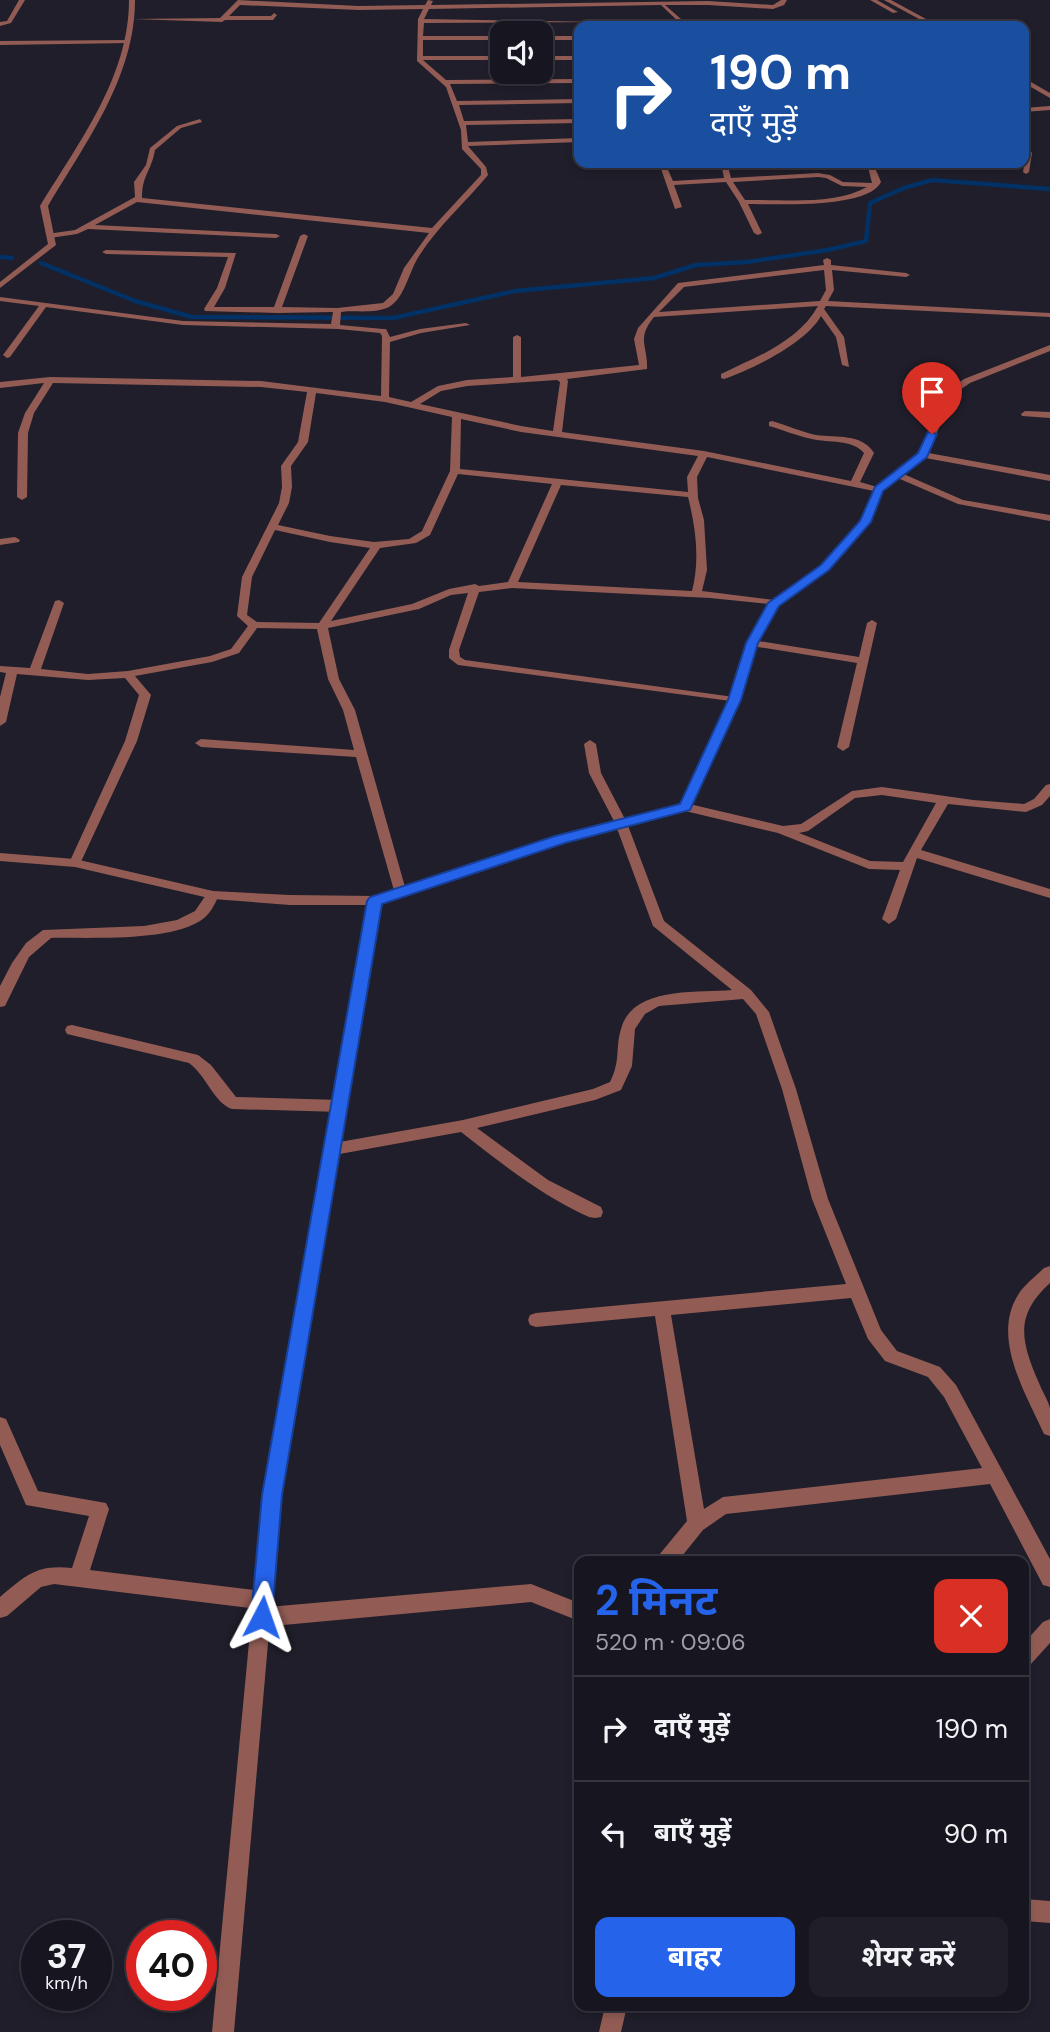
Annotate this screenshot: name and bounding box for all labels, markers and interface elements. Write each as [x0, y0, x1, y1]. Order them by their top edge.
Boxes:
map controls [490, 21, 553, 84]
button: sound [490, 21, 553, 84]
text: 190 m [710, 40, 851, 104]
icon: right [595, 49, 686, 140]
text: दाएँ मुड़ें [710, 102, 798, 144]
pin [902, 362, 962, 434]
icon: arrive [913, 373, 951, 411]
text: 2 मिनट [595, 1573, 717, 1628]
button: close [934, 1579, 1008, 1653]
position arrow [225, 1580, 299, 1654]
text: 520 m · 09:06 [595, 1627, 746, 1657]
icon: right [595, 1710, 633, 1748]
text: दाएँ मुड़ें [654, 1710, 730, 1744]
text: 190 m [936, 1712, 1008, 1746]
icon: left [595, 1815, 633, 1853]
text: बाएँ मुड़ें [654, 1815, 731, 1849]
text: 90 m [944, 1817, 1008, 1851]
button: बाहर [595, 1917, 795, 1997]
button: शेयर करें [809, 1917, 1008, 1997]
speed limit sign: 40 [126, 1920, 217, 2011]
text: 37 [47, 1933, 86, 1979]
text: km/h [45, 1971, 88, 1995]

